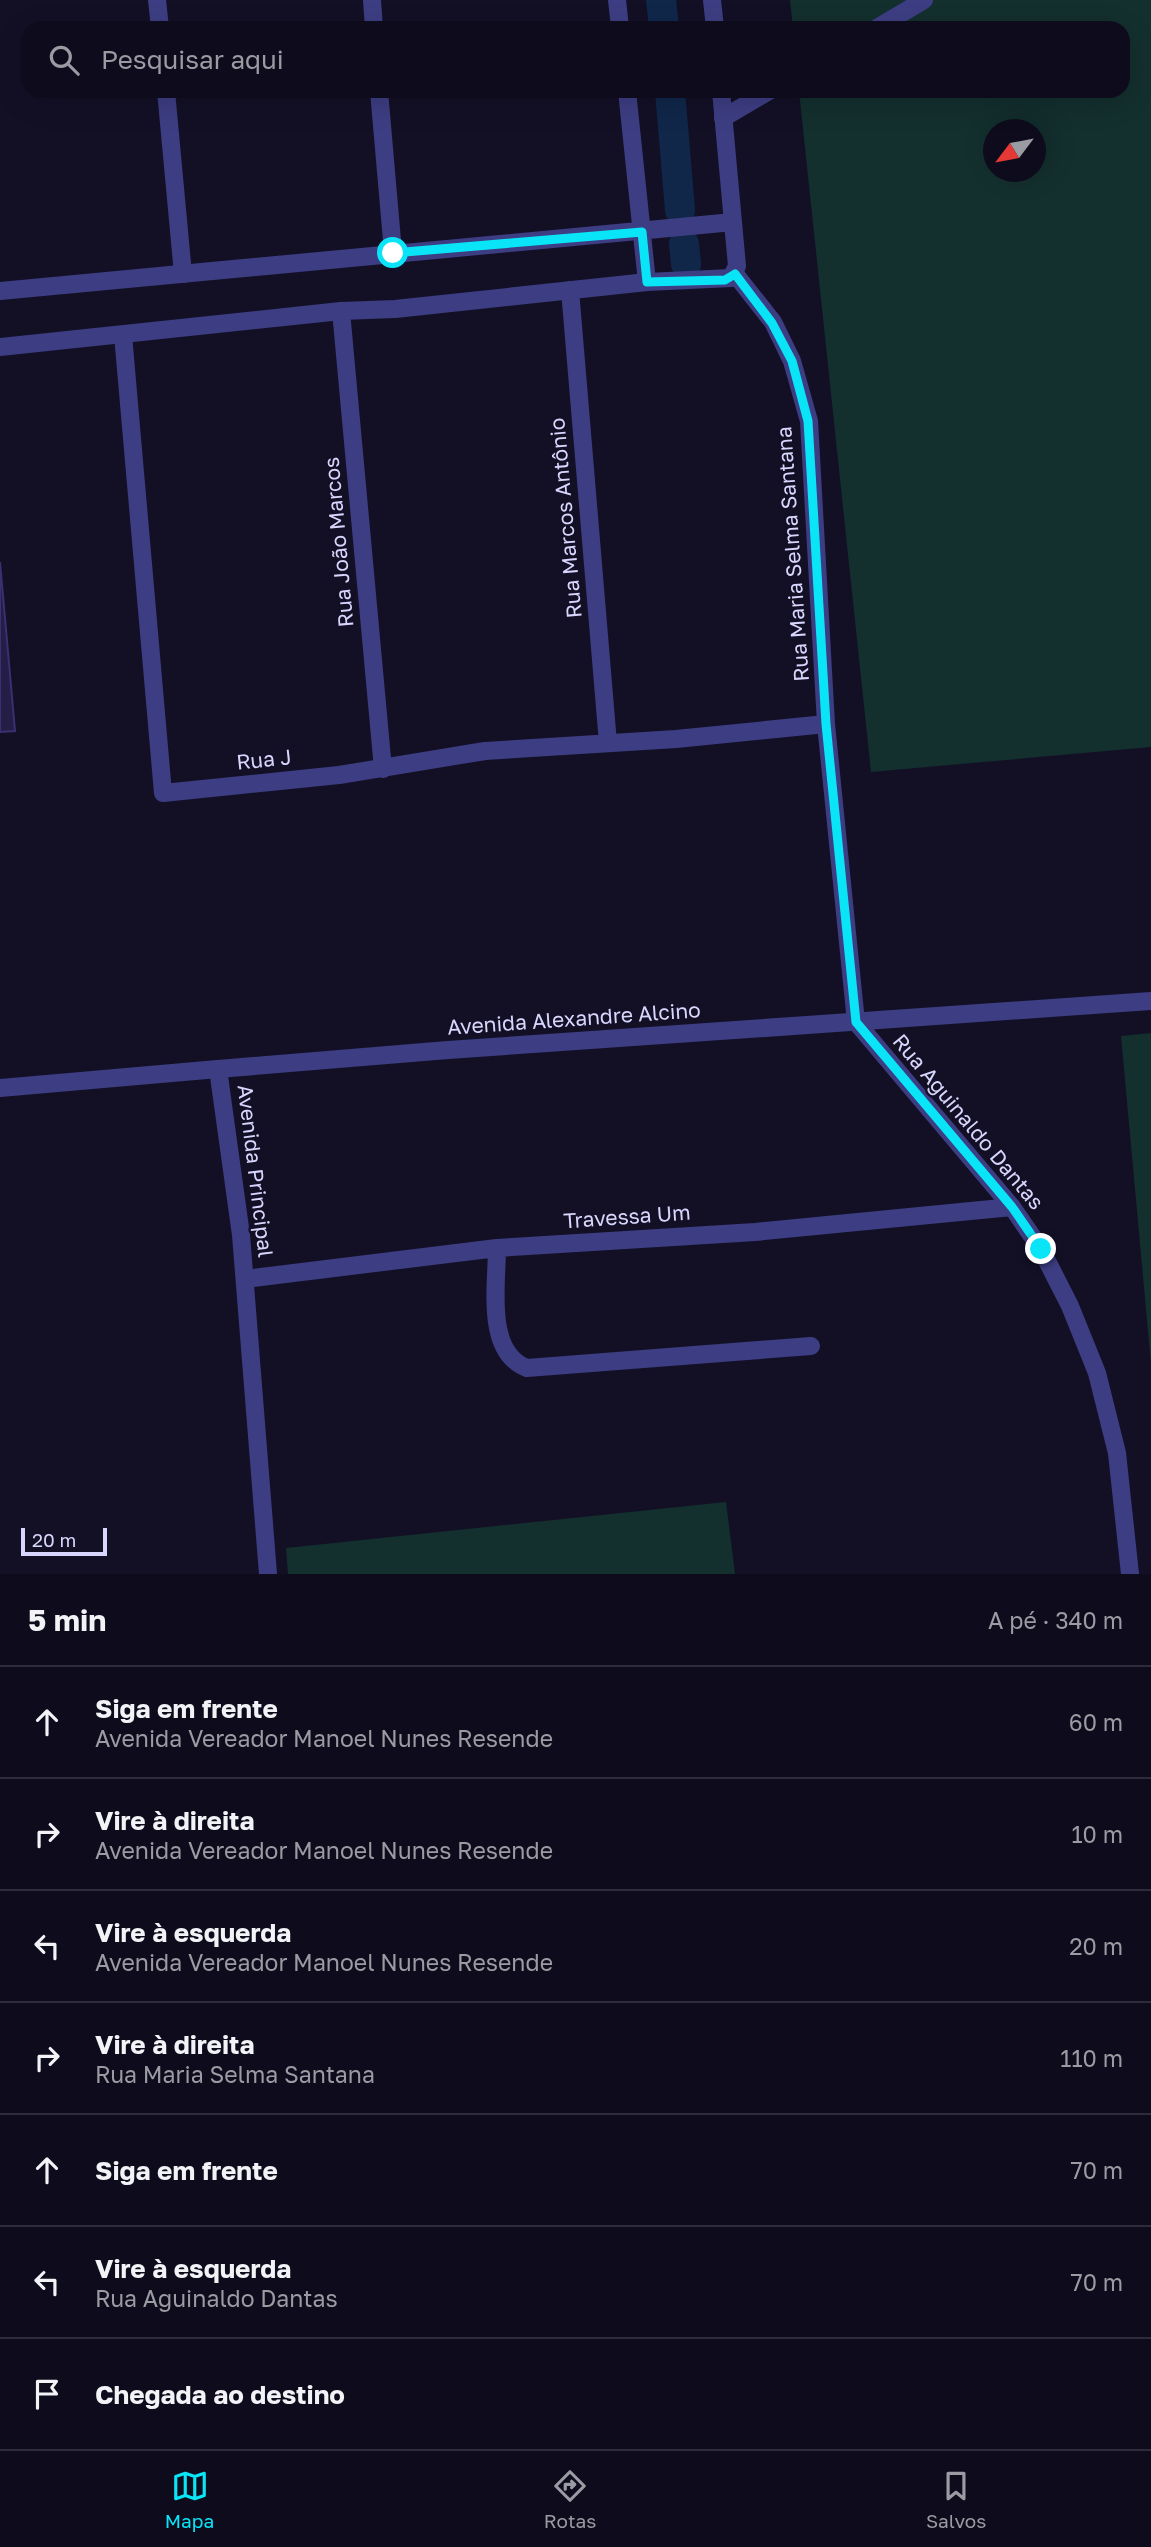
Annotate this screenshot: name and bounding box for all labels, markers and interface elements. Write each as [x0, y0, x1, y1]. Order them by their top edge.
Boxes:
search box [21, 21, 1130, 98]
icon: search [45, 41, 83, 79]
text: Pesquisar aqui [101, 44, 284, 75]
north arrow [983, 119, 1046, 182]
route start [377, 237, 408, 268]
street label: Rua Marcos Antônio [543, 417, 587, 619]
street label: Rua Maria Selma Santana [770, 426, 814, 682]
street label: Rua João Marcos [318, 456, 358, 628]
street label: Rua J [235, 743, 293, 775]
street label: Avenida Alexandre Alcino [446, 996, 702, 1040]
street label: Rua Aguinaldo Dantas [888, 1028, 1050, 1215]
street label: Avenida Principal [232, 1083, 279, 1259]
street label: Travessa Um [562, 1199, 691, 1233]
route end [1025, 1233, 1056, 1264]
scale bar [21, 1525, 107, 1557]
text: 20 m [32, 1528, 76, 1551]
text: 5 min [28, 1602, 106, 1638]
text: A pé · 340 m [988, 1606, 1123, 1634]
text: Siga em frente [95, 1693, 278, 1724]
icon: ahead [28, 1703, 66, 1741]
text: 60 m [1069, 1708, 1123, 1736]
text: Avenida Vereador Manoel Nunes Resende [95, 1724, 553, 1752]
text: Vire à direita [95, 1805, 255, 1836]
icon: right [28, 1815, 66, 1853]
text: 10 m [1071, 1820, 1123, 1848]
text: Avenida Vereador Manoel Nunes Resende [95, 1836, 553, 1864]
text: Vire à esquerda [95, 1917, 291, 1948]
icon: left [28, 1927, 66, 1965]
text: 20 m [1069, 1932, 1123, 1960]
text: Avenida Vereador Manoel Nunes Resende [95, 1948, 553, 1976]
text: Vire à direita [95, 2029, 255, 2060]
icon: right [28, 2039, 66, 2077]
text: 110 m [1060, 2044, 1123, 2072]
text: Rua Maria Selma Santana [95, 2060, 375, 2088]
icon: ahead [28, 2151, 66, 2189]
text: Siga em frente [95, 2155, 278, 2186]
text: 70 m [1070, 2156, 1123, 2184]
text: Vire à esquerda [95, 2253, 291, 2284]
icon: left [28, 2263, 66, 2301]
text: 70 m [1070, 2268, 1123, 2296]
text: Rua Aguinaldo Dantas [95, 2284, 338, 2312]
icon: arrive [28, 2375, 66, 2413]
text: Chegada ao destino [95, 2379, 345, 2410]
tab: Mapa [165, 2467, 214, 2532]
tab: Rotas [544, 2467, 596, 2532]
tab: Salvos [926, 2467, 986, 2532]

